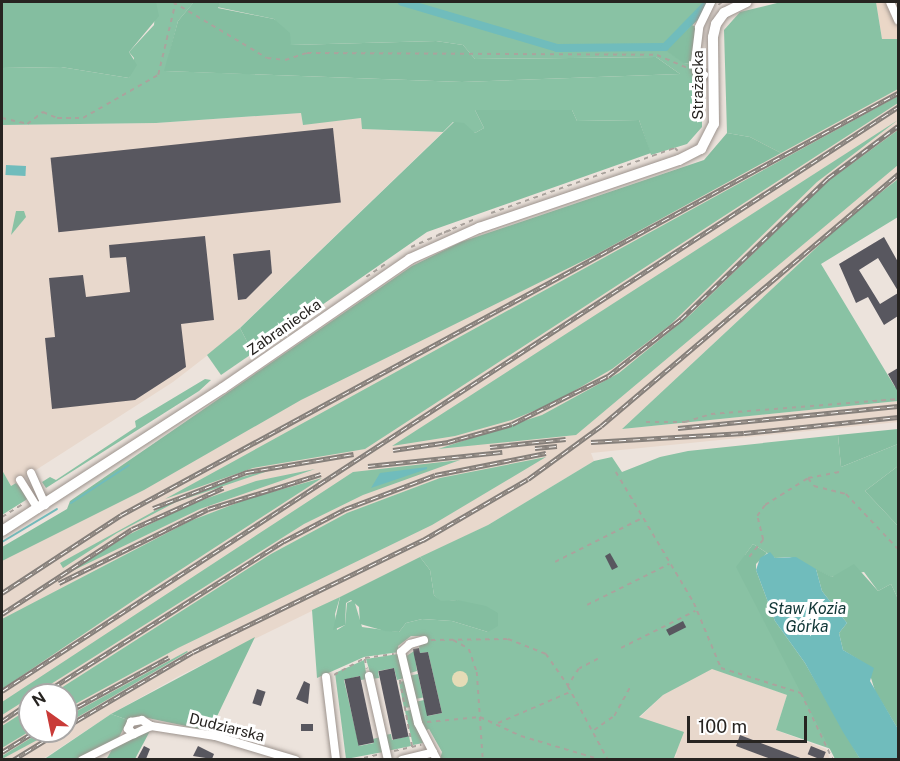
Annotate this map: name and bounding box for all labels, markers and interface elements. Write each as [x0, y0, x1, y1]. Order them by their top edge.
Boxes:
street label: Strażacka [689, 50, 707, 120]
street label: Zabraniecka [244, 295, 324, 359]
water label: Staw Kozia Górka [768, 599, 846, 637]
north arrow [18, 683, 78, 743]
text: N [29, 688, 49, 711]
scale bar [690, 704, 810, 742]
street label: Dudziarska [187, 709, 267, 745]
text: 100 m [698, 716, 747, 737]

